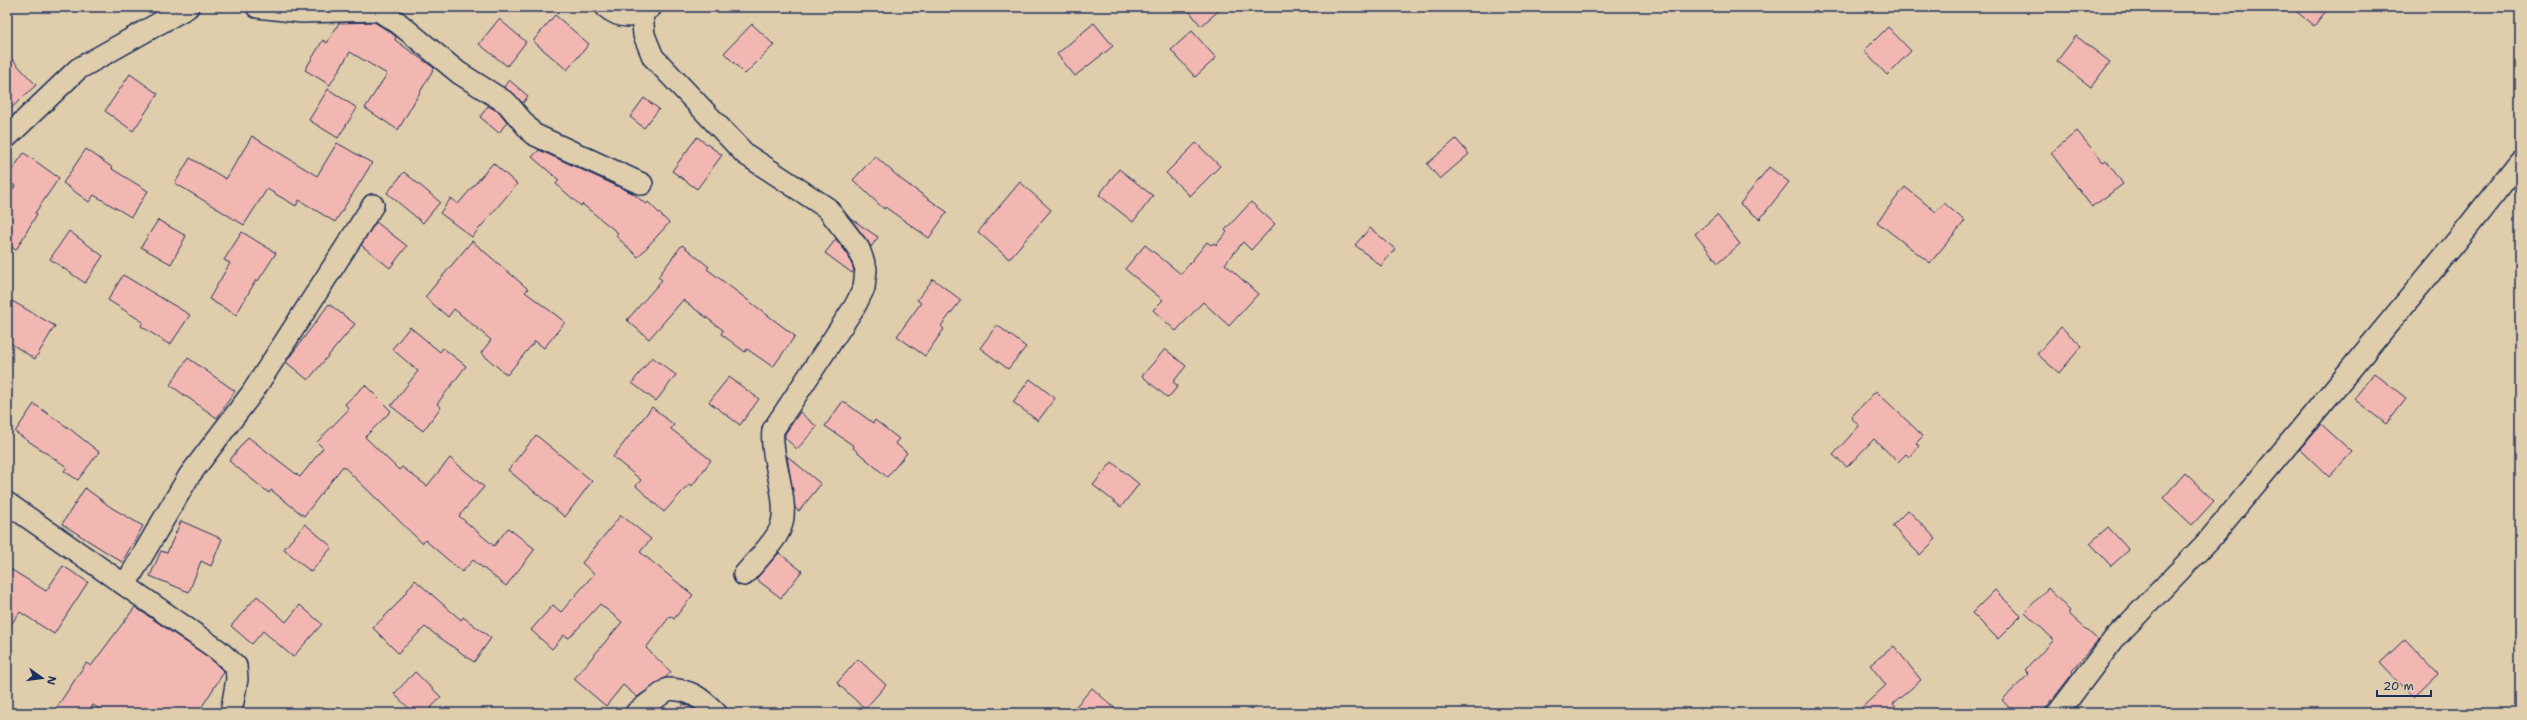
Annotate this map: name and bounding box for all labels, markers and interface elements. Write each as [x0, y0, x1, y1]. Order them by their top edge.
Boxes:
north arrow [22, 658, 62, 698]
scale bar [2377, 672, 2431, 698]
text: N [43, 674, 60, 687]
text: 20 m [2383, 678, 2414, 694]

